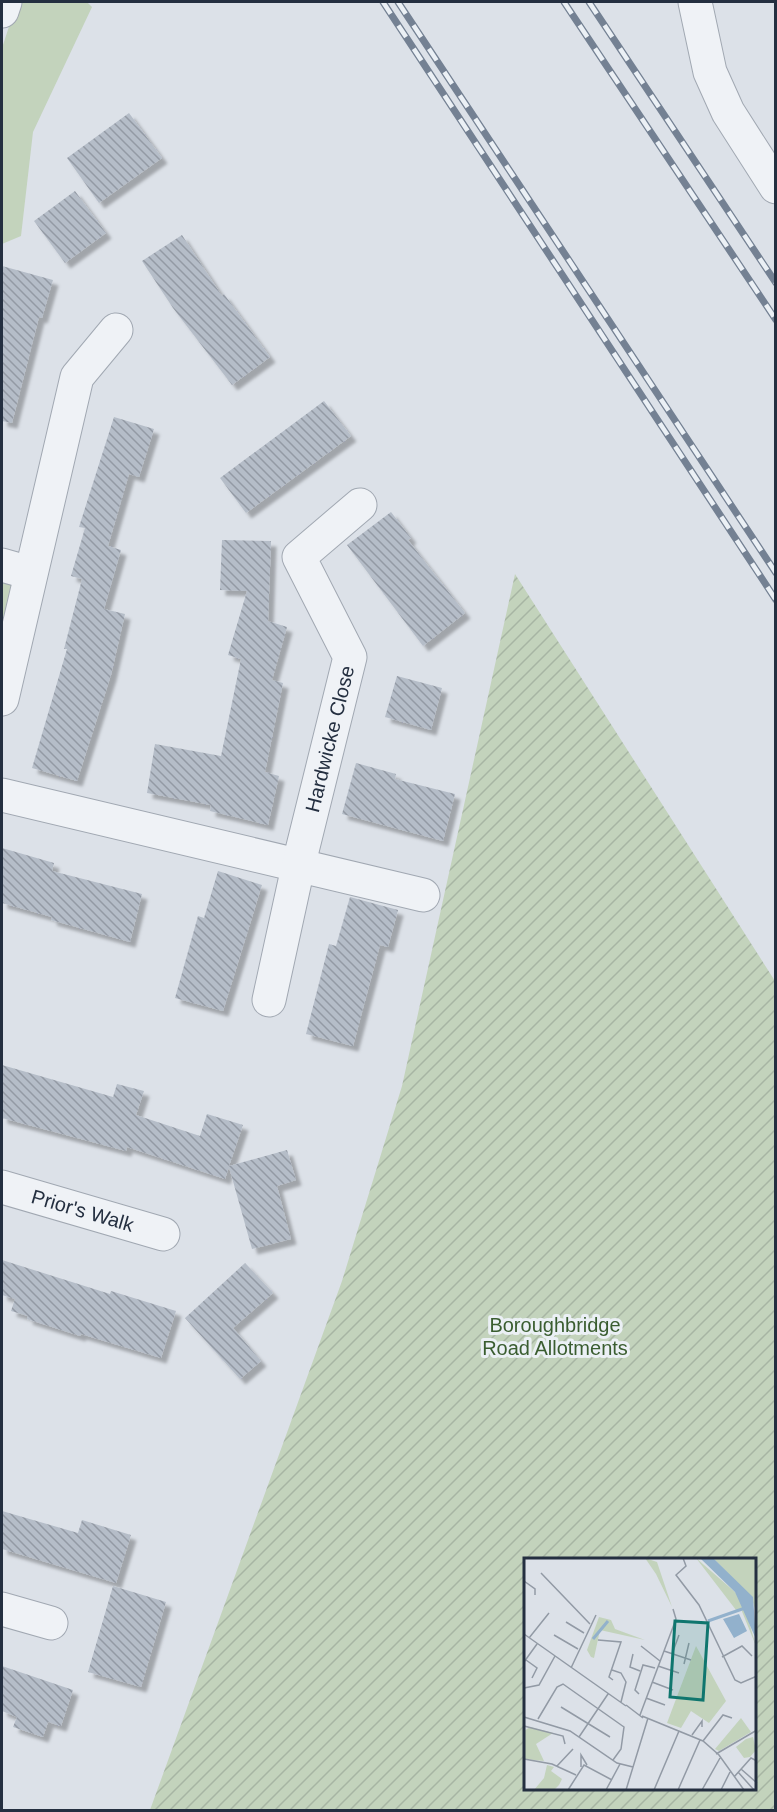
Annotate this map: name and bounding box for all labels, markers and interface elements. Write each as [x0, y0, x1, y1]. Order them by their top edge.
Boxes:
street label: Hardwicke Close [301, 663, 358, 814]
street label: Prior's Walk [29, 1185, 137, 1236]
park label: Boroughbridge Road Allotments [482, 1314, 628, 1359]
inset map [524, 1558, 756, 1791]

